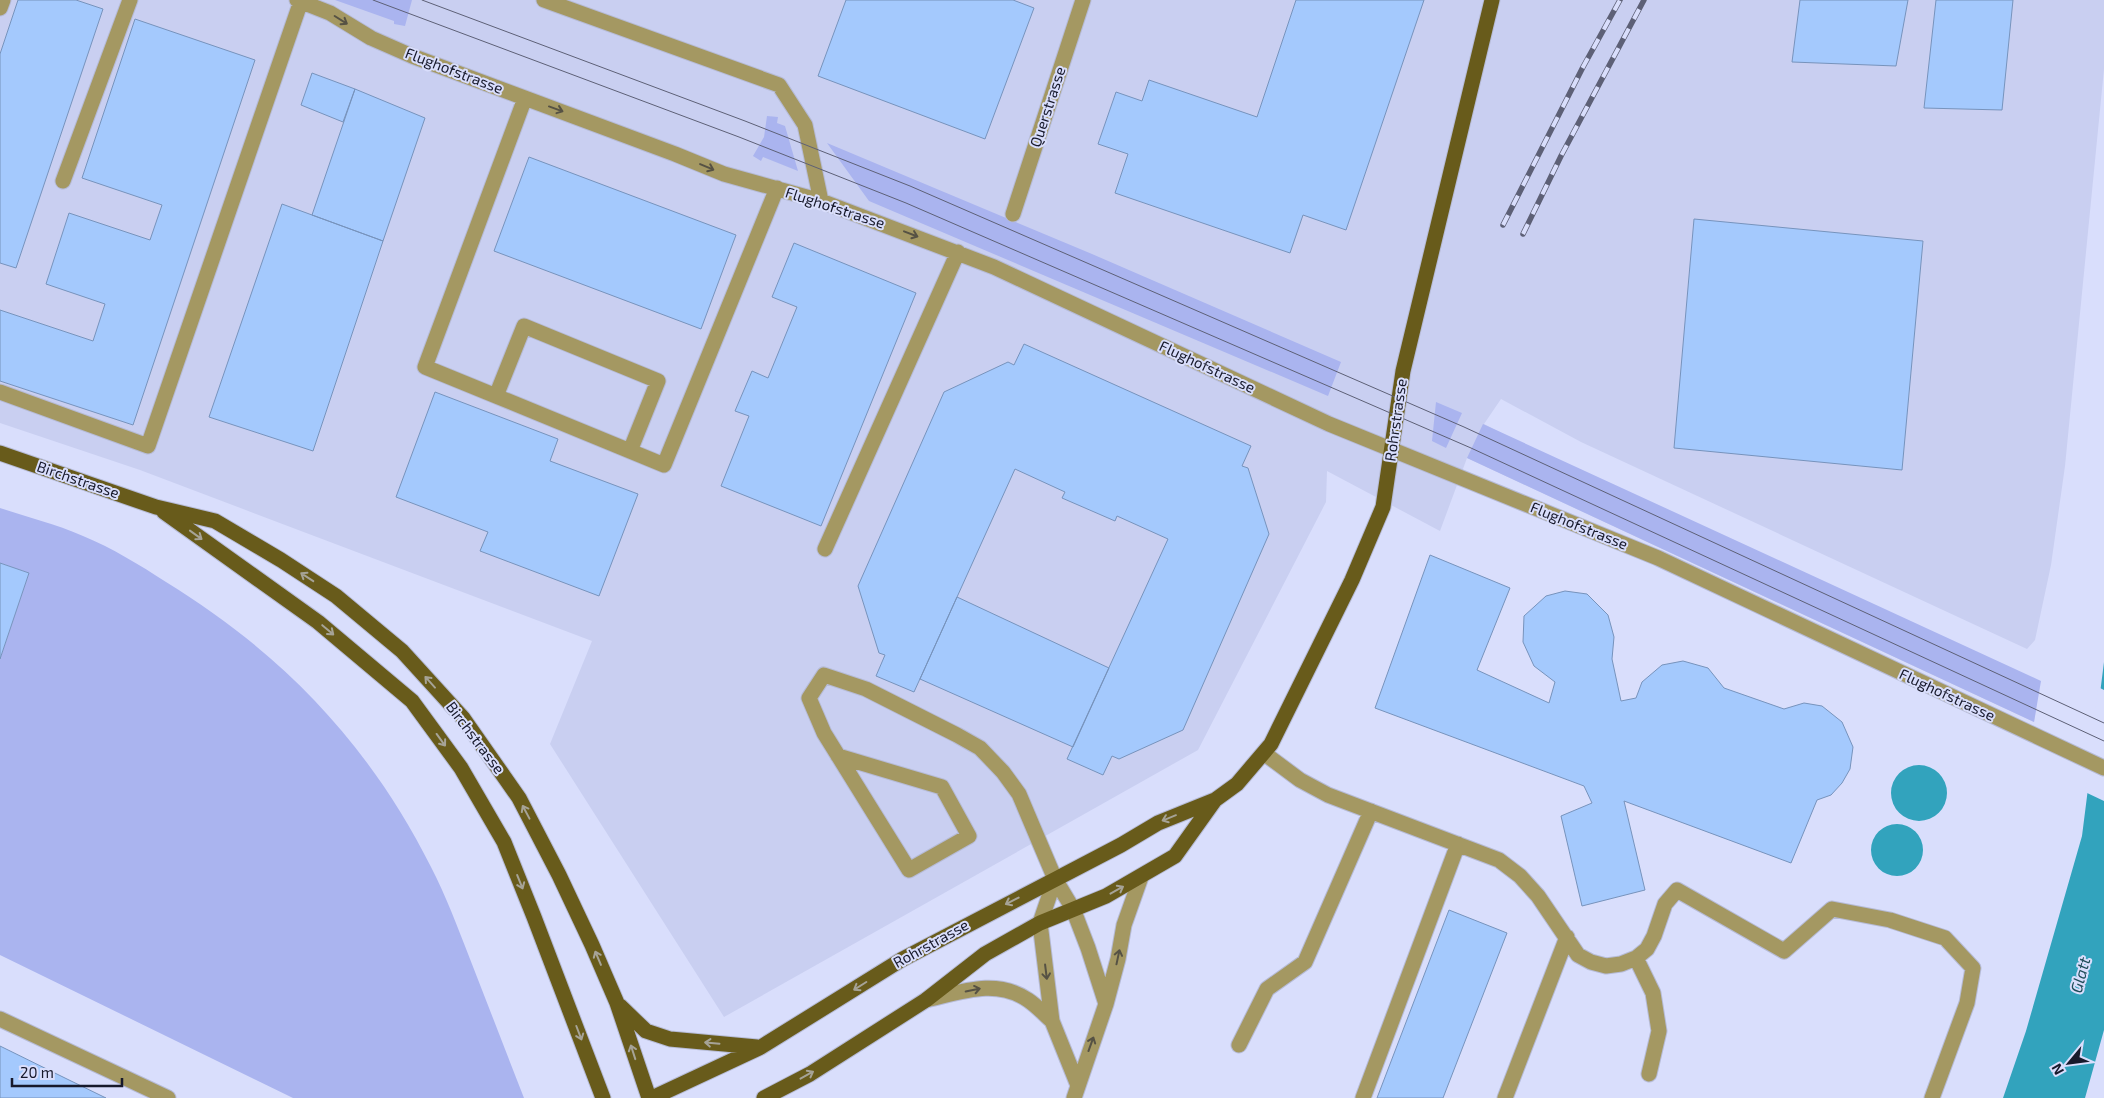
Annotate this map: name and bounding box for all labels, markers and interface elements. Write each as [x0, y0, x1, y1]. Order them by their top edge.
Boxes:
one-way arrow [334, 16, 348, 26]
street label: Flughofstrasse [403, 43, 506, 97]
street label: Querstrasse [1026, 64, 1069, 150]
one-way arrow [547, 105, 563, 114]
one-way arrow [699, 163, 714, 173]
street label: Flughofstrasse [783, 183, 887, 232]
one-way arrow [903, 230, 919, 239]
street label: Flughofstrasse [1157, 336, 1258, 396]
street label: Rohrstrasse [1380, 377, 1410, 462]
street label: Birchstrasse [35, 457, 122, 502]
street label: Flughofstrasse [1528, 497, 1631, 553]
one-way arrow [189, 530, 203, 540]
one-way arrow [300, 572, 314, 582]
one-way arrow [321, 624, 334, 635]
street label: Flughofstrasse [1897, 664, 1998, 724]
one-way arrow [424, 675, 436, 688]
street label: Birchstrasse [443, 698, 509, 777]
one-way arrow [436, 733, 446, 747]
one-way arrow [521, 805, 531, 820]
one-way arrow [1162, 814, 1178, 823]
one-way arrow [516, 874, 525, 889]
one-way arrow [1110, 884, 1124, 894]
one-way arrow [1004, 896, 1019, 906]
street label: Rohrstrasse [890, 915, 971, 971]
one-way arrow [1114, 949, 1123, 965]
one-way arrow [592, 951, 602, 966]
water label: Glatt [2066, 954, 2094, 995]
one-way arrow [1041, 963, 1051, 979]
one-way arrow [853, 981, 867, 991]
one-way arrow [965, 985, 981, 994]
one-way arrow [575, 1025, 584, 1040]
one-way arrow [1087, 1036, 1097, 1052]
north arrow [2044, 1038, 2094, 1088]
one-way arrow [704, 1039, 720, 1048]
one-way arrow [628, 1044, 638, 1060]
scale bar [12, 1056, 122, 1088]
text: N [2047, 1061, 2067, 1078]
text: 20 m [20, 1063, 54, 1081]
one-way arrow [800, 1070, 814, 1080]

